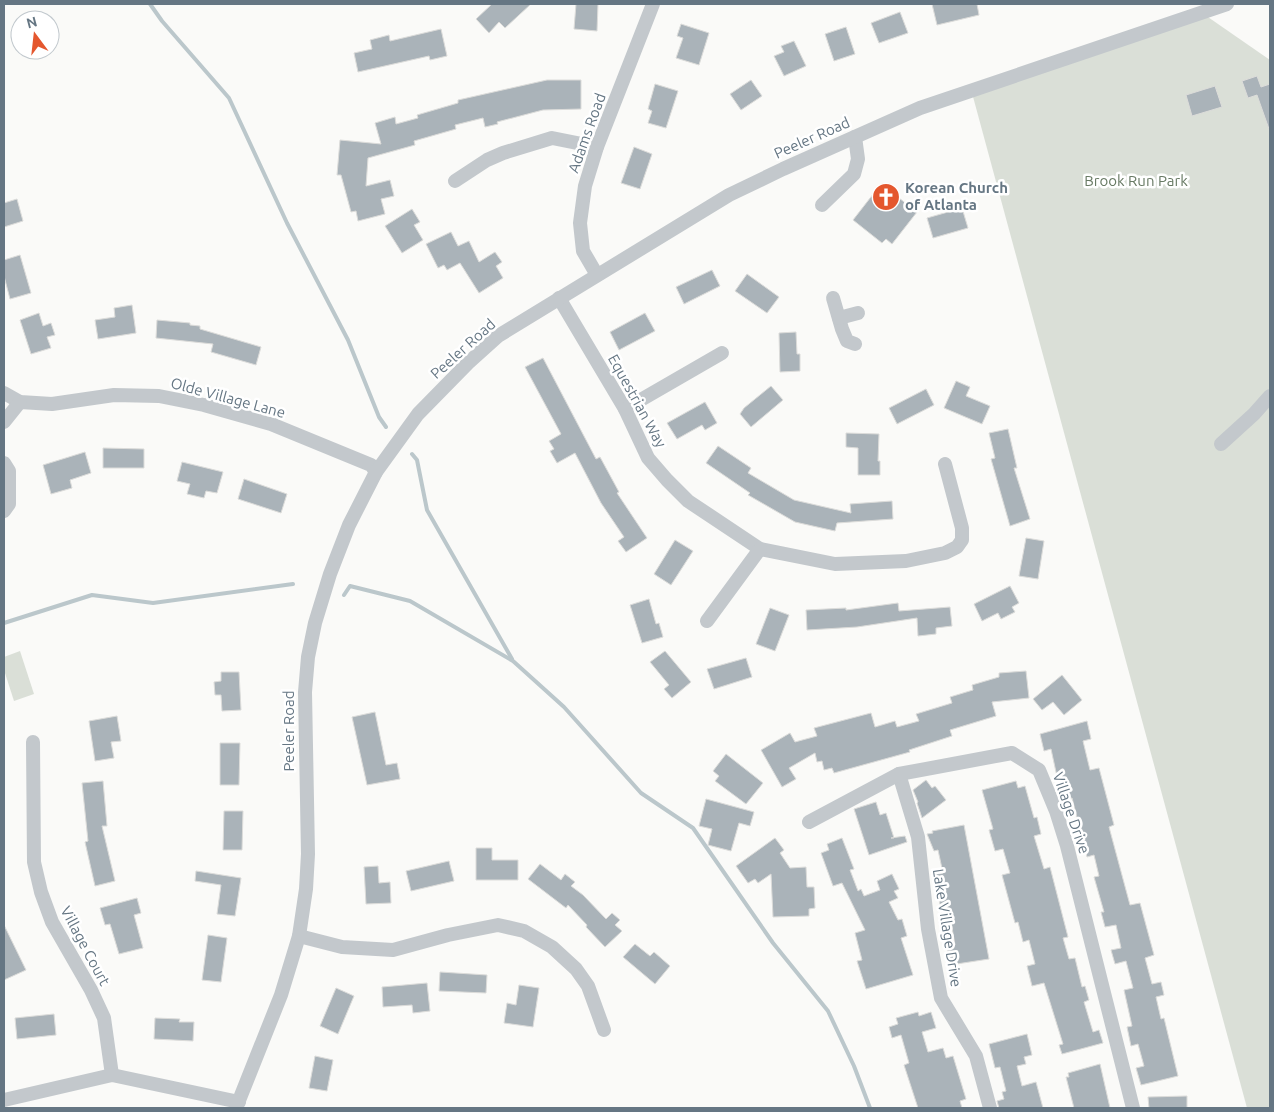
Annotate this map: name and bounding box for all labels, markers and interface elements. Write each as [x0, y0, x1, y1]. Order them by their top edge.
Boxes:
north arrow [10, 10, 60, 60]
text: N [25, 13, 39, 32]
street label: Adams Road [564, 91, 609, 175]
street label: Peeler Road [771, 113, 852, 162]
park label: Brook Run Park [1084, 172, 1188, 189]
place label: Korean Church of Atlanta [905, 179, 1008, 213]
church icon: Korean Church of Atlanta [871, 182, 901, 212]
street label: Peeler Road [427, 315, 499, 382]
street label: Equestrian Way [605, 351, 670, 450]
street label: Olde Village Lane [169, 374, 287, 421]
street label: Peeler Road [280, 690, 297, 772]
street label: Village Drive [1050, 770, 1093, 856]
street label: Lake Village Drive [930, 868, 965, 988]
street label: Village Court [57, 903, 114, 989]

